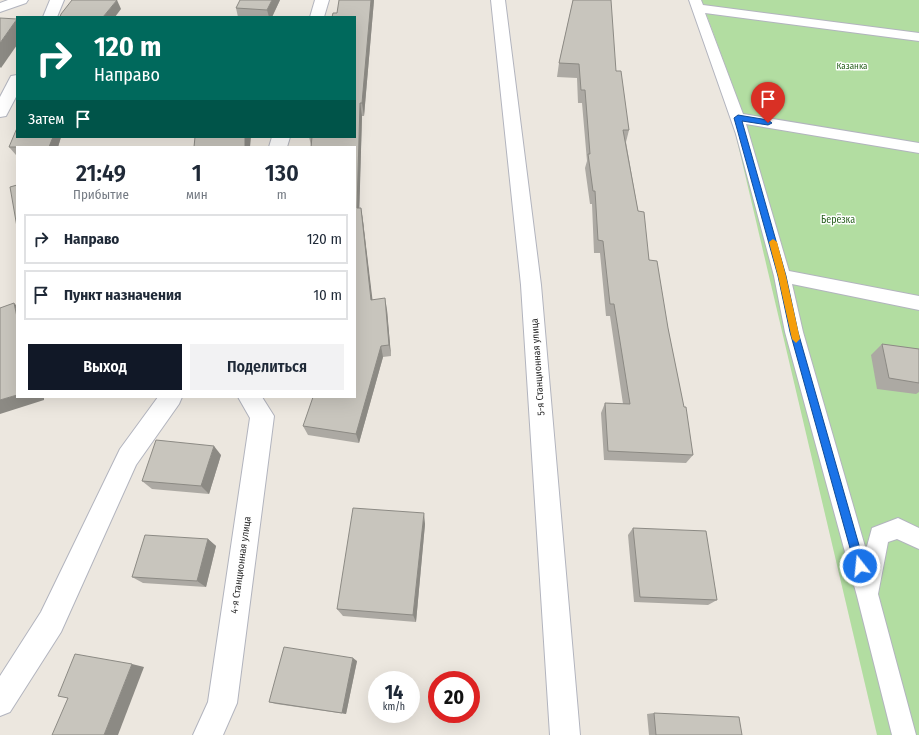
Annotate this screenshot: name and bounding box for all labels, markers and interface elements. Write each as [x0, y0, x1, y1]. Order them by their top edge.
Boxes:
text: 120 m [94, 30, 161, 63]
icon: right [28, 32, 80, 84]
park label: Казанка [837, 61, 868, 71]
text: Направо [94, 64, 160, 86]
pin [751, 82, 785, 123]
icon: arrive [757, 88, 779, 110]
icon: arrive [72, 108, 94, 130]
text: Затем [28, 110, 64, 128]
text: 21:49 [76, 159, 126, 187]
text: 1 [192, 159, 202, 187]
text: 130 [265, 159, 299, 187]
text: Прибытие [73, 187, 129, 202]
text: мин [186, 187, 208, 202]
text: m [277, 187, 287, 202]
park label: Берёзка [821, 214, 855, 226]
icon: right [30, 228, 52, 250]
text: Направо [64, 230, 119, 248]
text: 120 m [307, 230, 342, 248]
icon: arrive [30, 284, 52, 306]
text: Пункт назначения [64, 286, 182, 304]
text: 10 m [313, 286, 342, 304]
street label: 5-я Станционная улица [529, 318, 547, 416]
button: Выход [28, 344, 182, 390]
button: Поделиться [190, 344, 344, 390]
street label: 4-я Станционная улица [228, 516, 254, 614]
position arrow [839, 545, 881, 587]
speed limit sign: 20 [428, 671, 480, 723]
text: 14 [385, 680, 403, 704]
text: km/h [383, 701, 405, 713]

